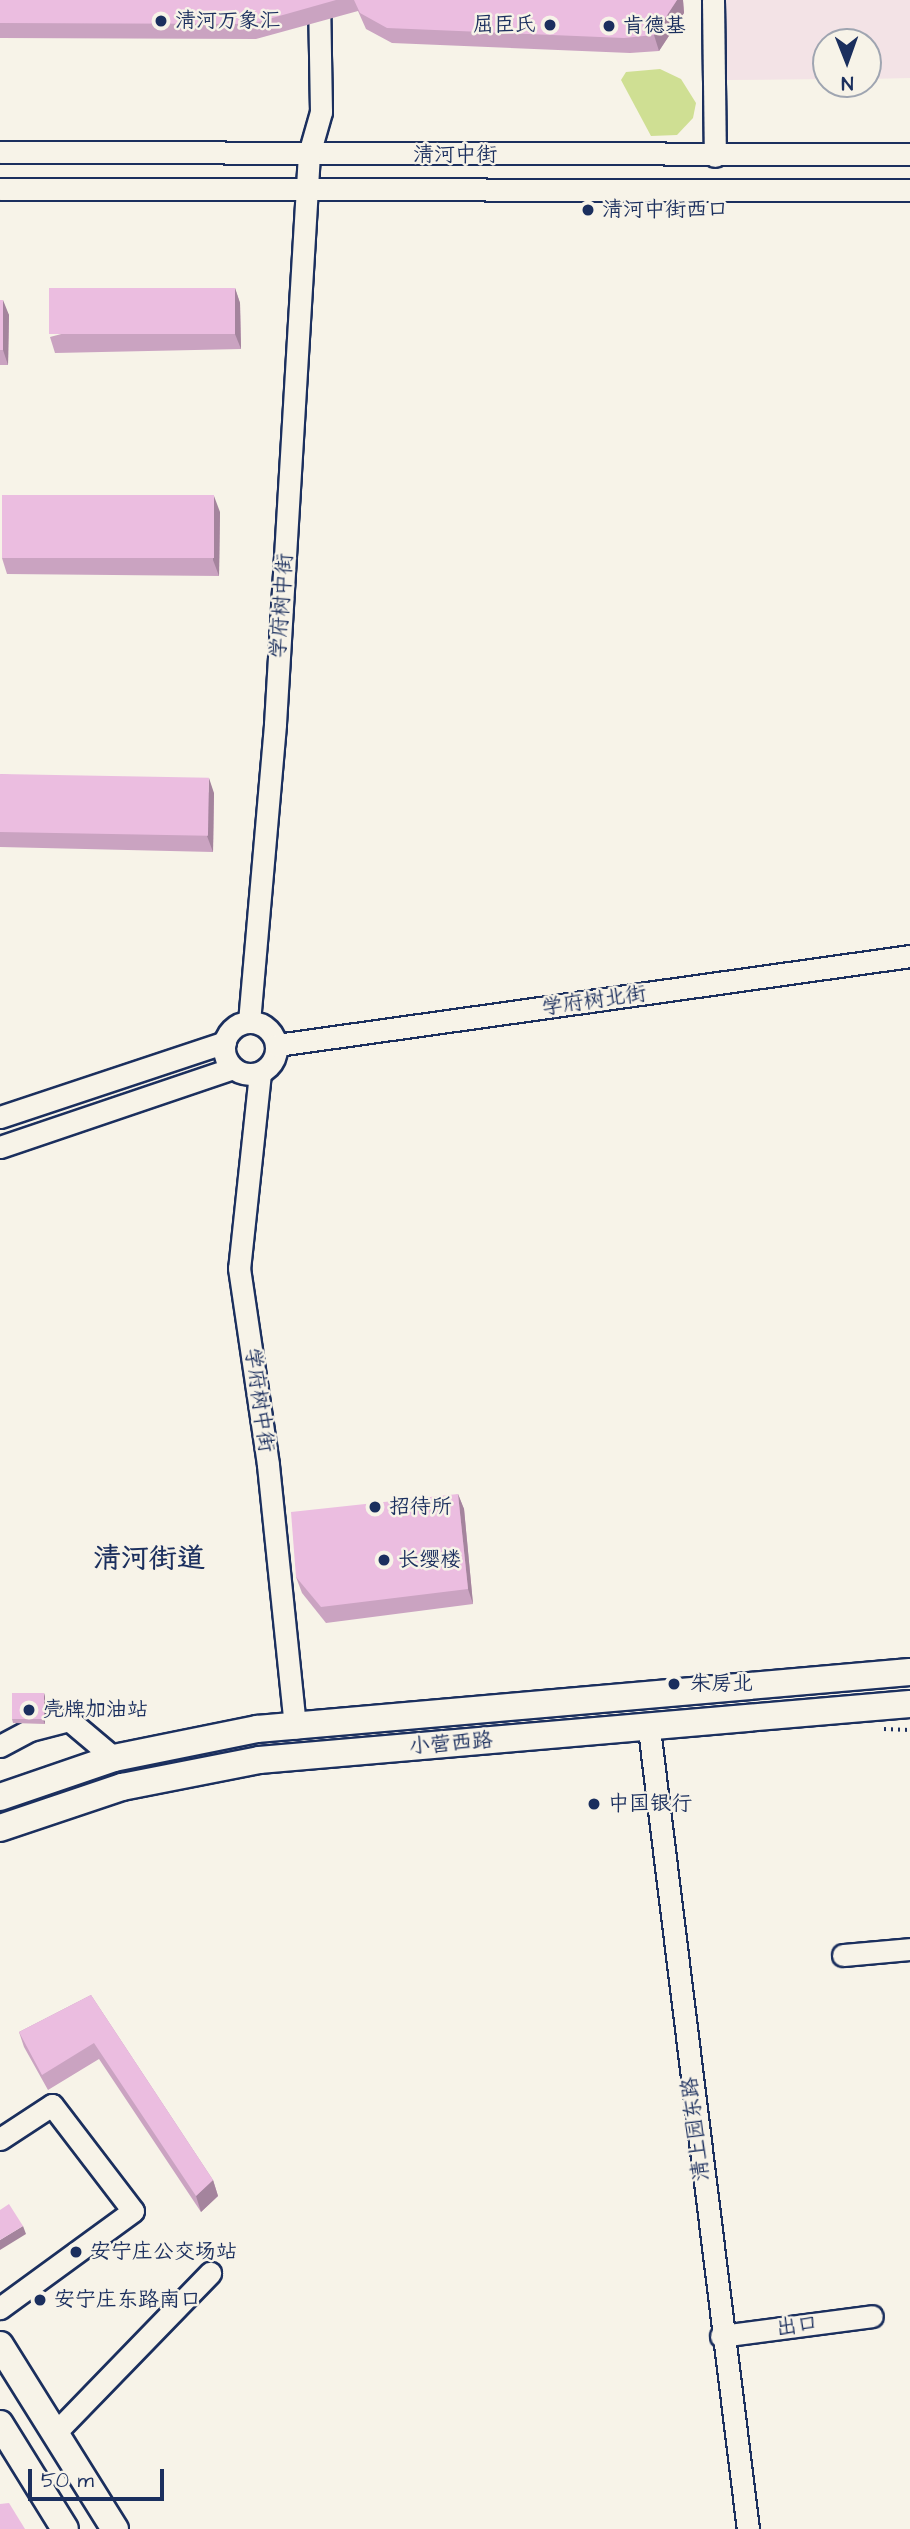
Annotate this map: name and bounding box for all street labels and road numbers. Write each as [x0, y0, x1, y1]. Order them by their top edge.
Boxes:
street label: 清河中街 [413, 142, 497, 168]
street label: 学府树中街 [266, 553, 298, 659]
street label: 学府树北街 [540, 981, 648, 1021]
street label: 学府树中街 [239, 1346, 279, 1454]
street label: 小营西路 [408, 1728, 494, 1760]
street label: 清上园东路 [677, 2075, 715, 2183]
street label: 出口 [775, 2311, 819, 2341]

